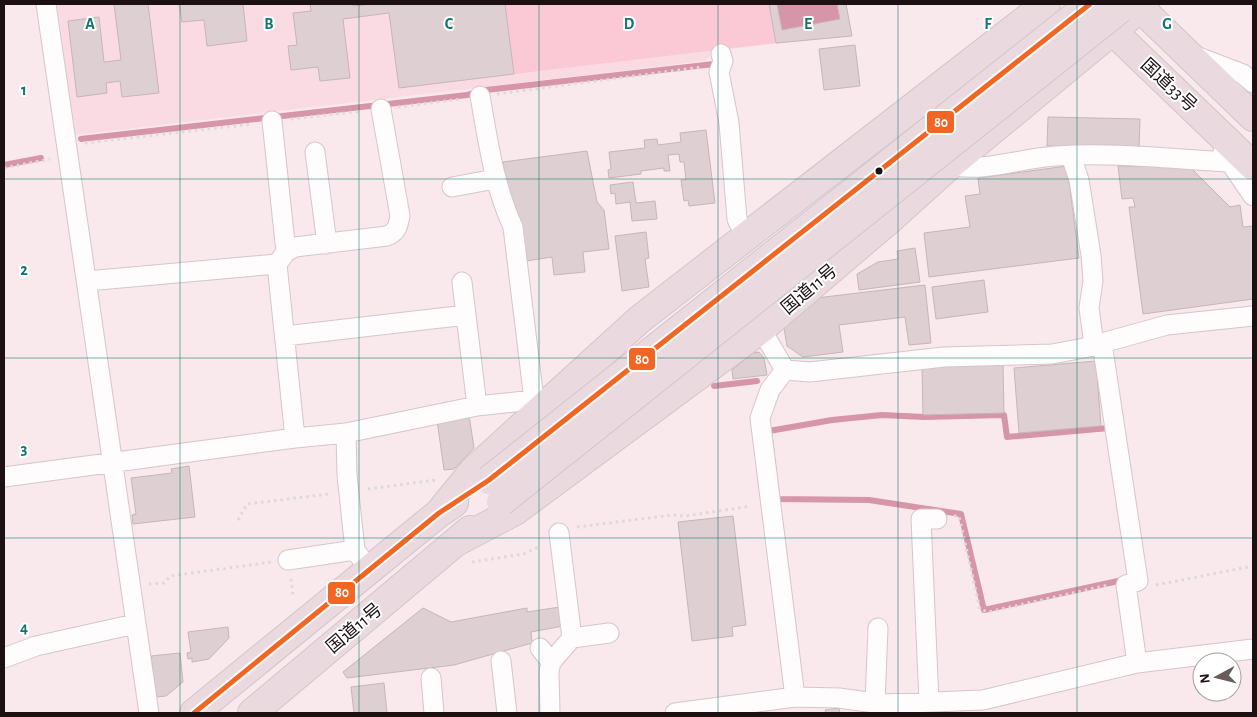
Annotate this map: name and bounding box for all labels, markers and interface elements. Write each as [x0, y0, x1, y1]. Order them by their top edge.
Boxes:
text: A [85, 16, 95, 32]
text: B [264, 16, 274, 32]
text: C [445, 16, 454, 32]
text: D [624, 16, 635, 32]
text: E [804, 16, 812, 32]
text: F [984, 16, 992, 32]
text: G [1162, 16, 1172, 32]
street label: 国道33号 [1137, 54, 1201, 116]
text: 1 [21, 82, 27, 98]
line badge: 80 [926, 110, 955, 134]
text: 80 [934, 116, 948, 130]
unlabelled marker [874, 166, 884, 176]
street label: 国道11号 [777, 260, 841, 318]
text: 2 [20, 262, 28, 278]
line badge: 80 [628, 347, 656, 371]
text: 80 [635, 353, 649, 367]
text: 3 [21, 441, 28, 457]
line badge: 80 [327, 581, 356, 605]
text: 80 [335, 586, 349, 600]
street label: 国道11号 [322, 599, 386, 657]
text: 4 [20, 620, 28, 636]
north arrow [1192, 652, 1242, 702]
text: N [1198, 673, 1213, 684]

